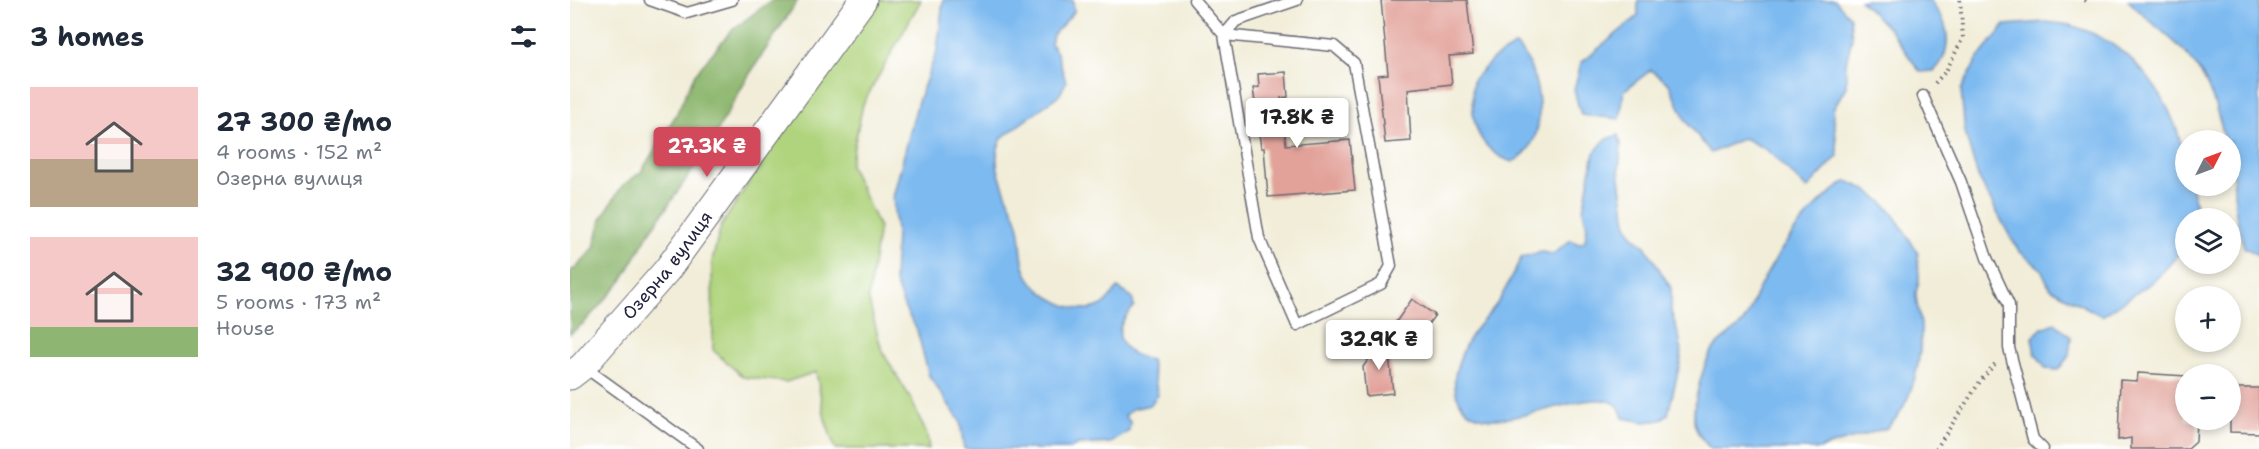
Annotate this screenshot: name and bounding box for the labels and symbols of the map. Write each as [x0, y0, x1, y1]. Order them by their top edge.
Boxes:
pin: 17.8K ₴ [1242, 98, 1352, 149]
pin: 27.3K ₴ [652, 127, 762, 178]
north arrow [2175, 130, 2241, 196]
street label: Озерна вулиця [617, 206, 718, 325]
pin: 32.9K ₴ [1324, 320, 1434, 371]

